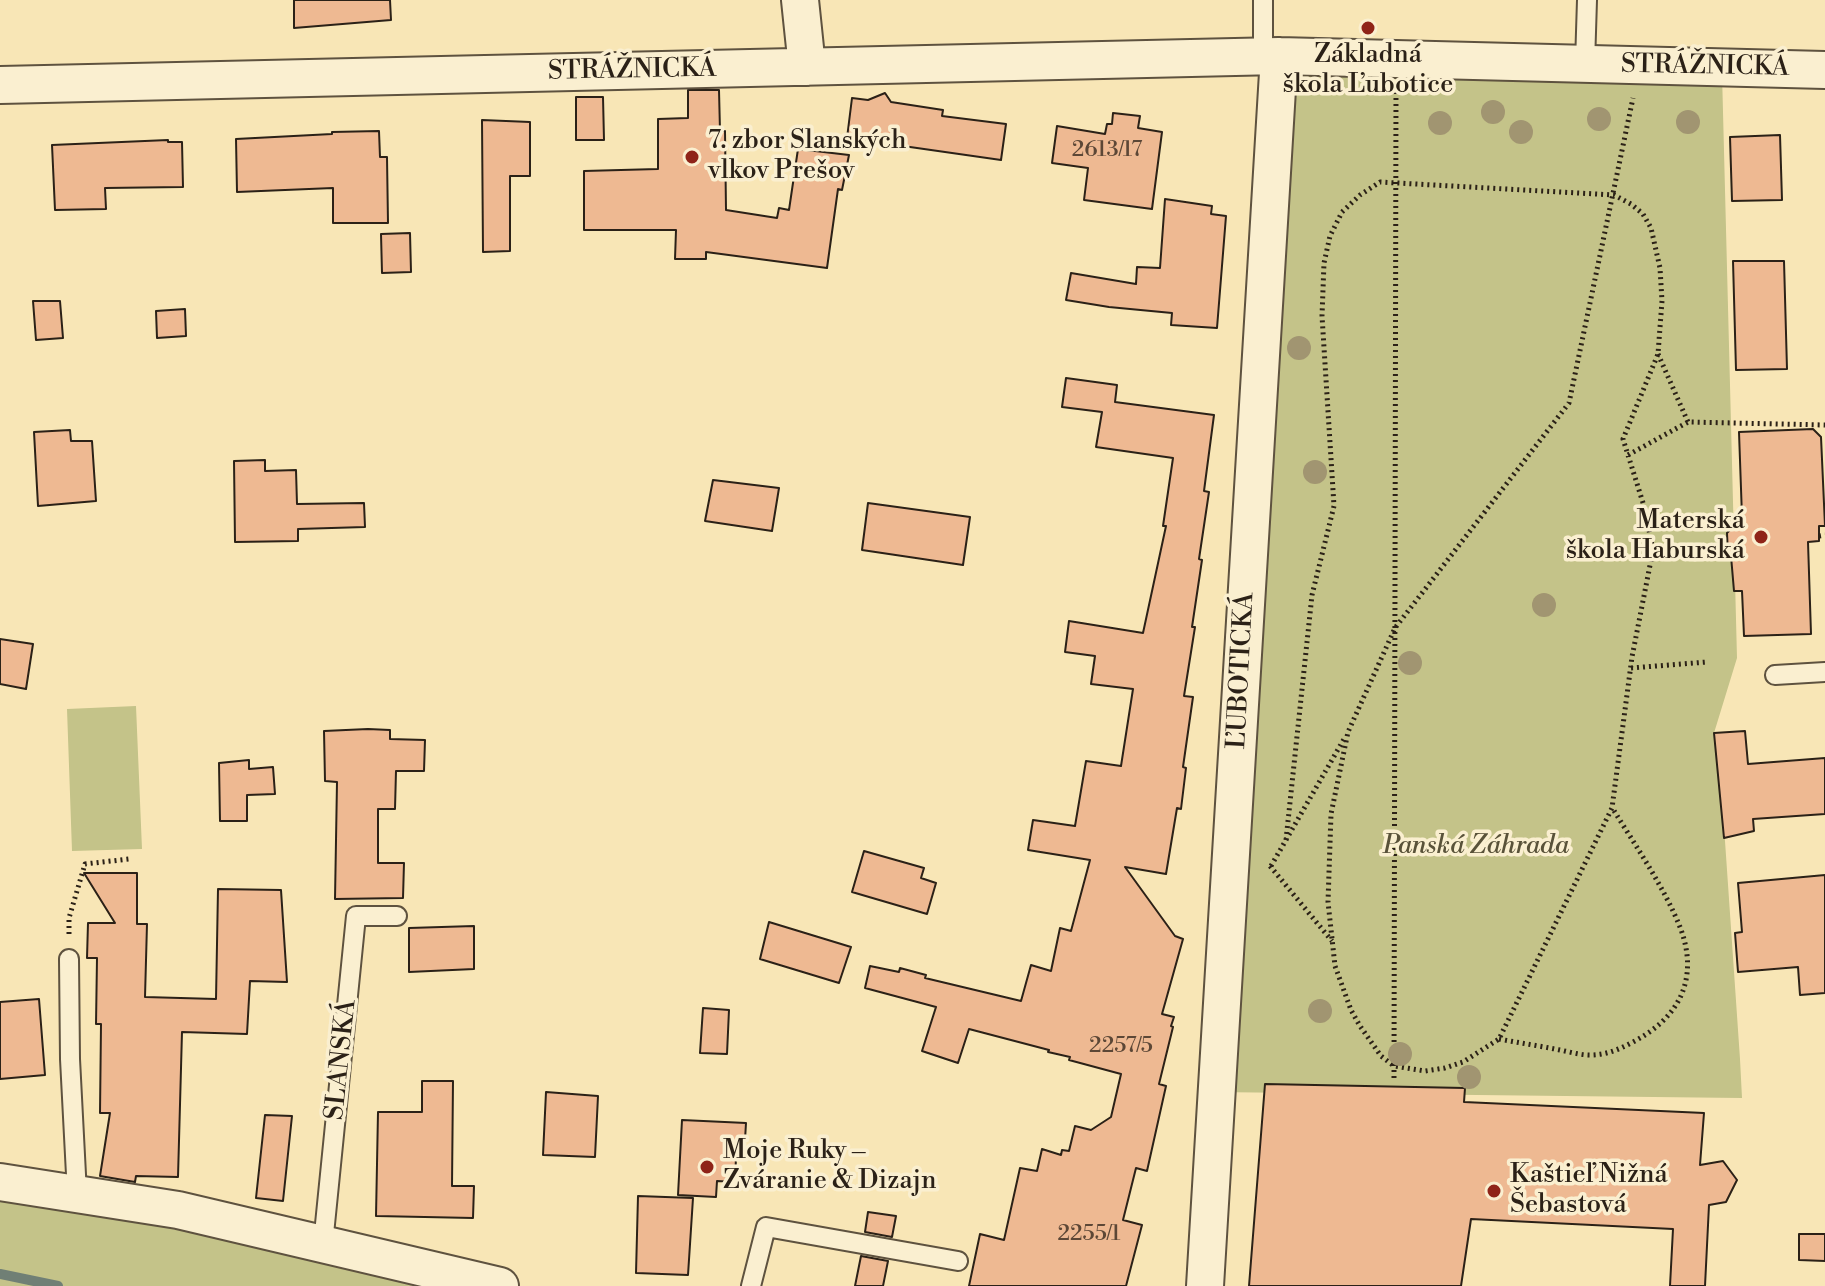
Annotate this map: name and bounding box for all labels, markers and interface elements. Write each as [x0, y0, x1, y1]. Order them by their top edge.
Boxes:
marker: Základná škola Ľubotice [1359, 19, 1377, 37]
place label: Základná škola Ľubotice [1283, 40, 1453, 102]
street label: STRÁŽNICKÁ [1621, 50, 1789, 84]
street label: STRÁŽNICKÁ [548, 54, 716, 88]
place label: 7. zbor Slanských vlkov Prešov [708, 126, 906, 188]
house number: 2613/17 [1072, 138, 1142, 164]
marker: 7. zbor Slanských vlkov Prešov [683, 148, 701, 166]
place label: Materská škola Haburská [1566, 506, 1745, 568]
marker: Materská škola Haburská [1752, 528, 1770, 546]
street label: ĽUBOTICKÁ [1222, 592, 1262, 750]
park label: Panská Záhrada [1383, 831, 1569, 863]
street label: SLANSKÁ [320, 998, 364, 1122]
house number: 2257/5 [1089, 1034, 1153, 1060]
place label: Moje Ruky – Zváranie & Dizajn [723, 1136, 937, 1198]
marker: Moje Ruky – Zváranie & Dizajn [698, 1158, 716, 1176]
place label: Kaštieľ Nižná Šebastová [1510, 1160, 1668, 1222]
marker: Kaštieľ Nižná Šebastová [1485, 1182, 1503, 1200]
house number: 2255/1 [1058, 1222, 1120, 1248]

